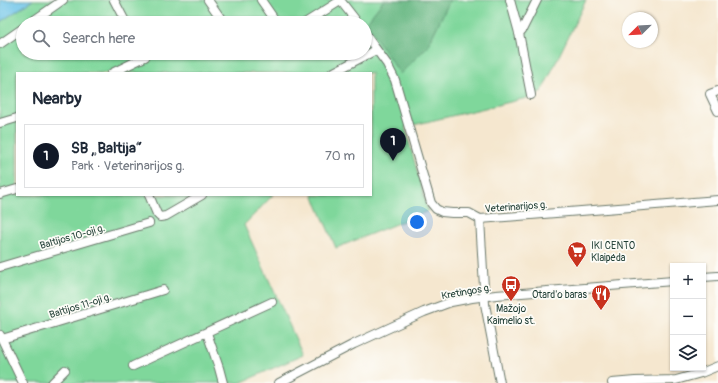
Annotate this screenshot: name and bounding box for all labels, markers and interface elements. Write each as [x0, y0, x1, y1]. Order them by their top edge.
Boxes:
north arrow [622, 12, 658, 48]
search box [16, 16, 372, 60]
icon: search [30, 27, 52, 49]
text: Search here [62, 29, 135, 48]
text: Nearby [32, 88, 81, 109]
pin: 1 [380, 128, 406, 161]
text: SB „Baltija“ [71, 139, 142, 158]
text: 1 [43, 148, 49, 164]
text: 70 m [325, 148, 355, 164]
text: Park · Veterinarijos g. [71, 158, 185, 174]
street label: Veterinarijos g. [484, 199, 548, 215]
your location [407, 212, 427, 232]
street label: Baltijos 10-oji g. [38, 222, 106, 252]
supermarket icon: IKI CENTO Klaipėda [566, 240, 588, 268]
place label: IKI CENTO Klaipėda [591, 240, 635, 264]
map controls [670, 263, 706, 371]
button: + [670, 263, 706, 299]
bus stop icon: Mažojo Kaimelio st. [500, 274, 522, 302]
street label: Kretingos g. [441, 282, 492, 302]
restaurant icon: Otard'o baras [590, 283, 612, 311]
place label: Otard'o baras [532, 289, 588, 301]
street label: Baltijos 11-oji g. [48, 291, 113, 321]
button: − [670, 299, 706, 335]
place label: Mažojo Kaimelio st. [487, 303, 535, 327]
button: layers [670, 335, 706, 371]

